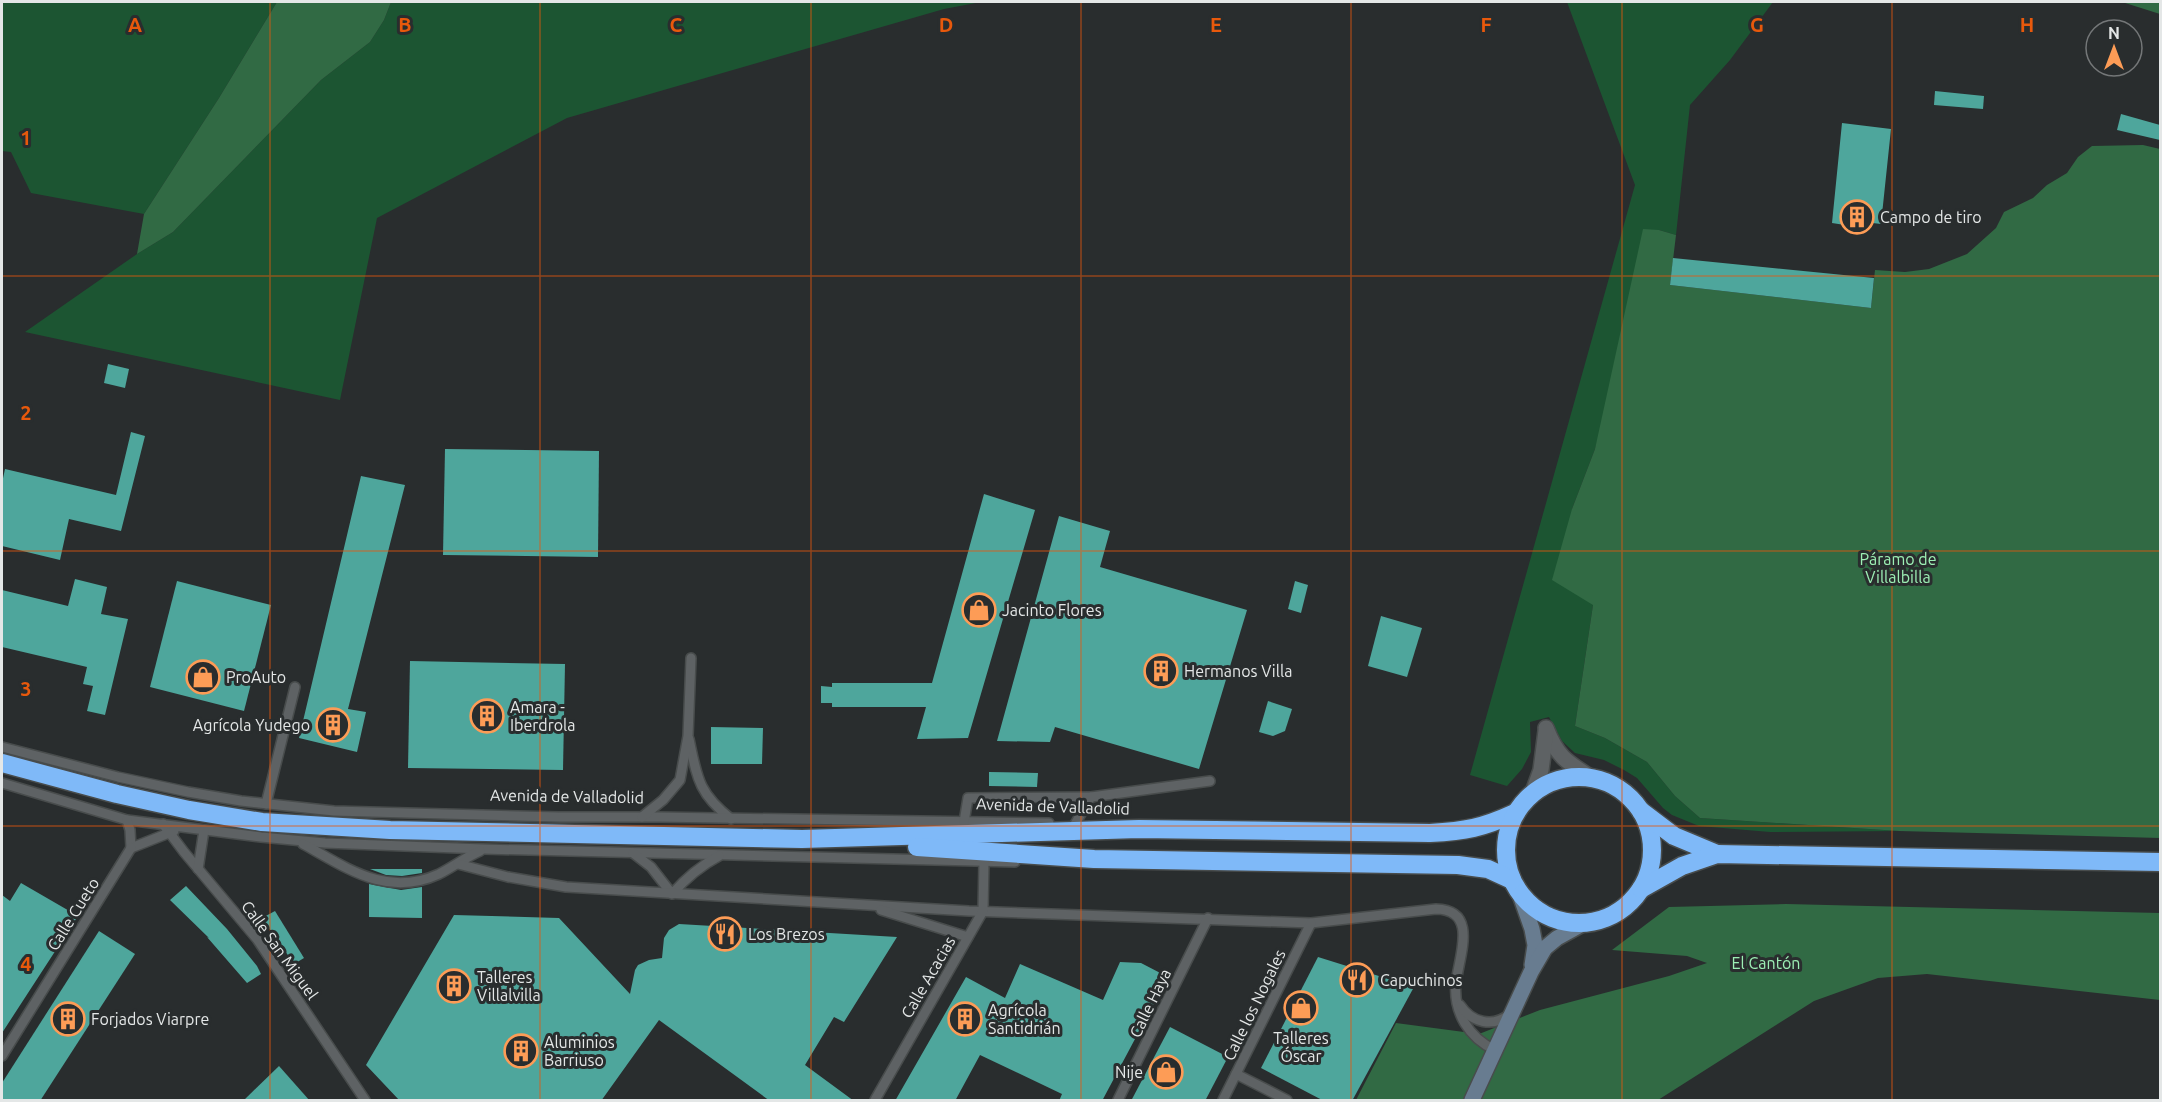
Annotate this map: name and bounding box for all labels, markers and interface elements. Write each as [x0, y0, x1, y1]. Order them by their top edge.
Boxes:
text: A [128, 13, 142, 36]
text: B [398, 13, 412, 36]
text: C [670, 13, 683, 36]
text: D [939, 13, 953, 36]
text: E [1210, 13, 1222, 36]
text: F [1480, 13, 1492, 36]
text: G [1750, 13, 1764, 36]
text: H [2020, 13, 2034, 36]
north arrow [2084, 18, 2144, 78]
text: N [2108, 24, 2120, 42]
text: 1 [20, 126, 32, 149]
building icon: Campo de tiro [1839, 199, 1875, 235]
place label: Campo de tiro [1880, 208, 1982, 226]
text: 2 [20, 401, 32, 424]
park label: Páramo de Villalbilla [1860, 550, 1936, 586]
shop icon: Jacinto Flores [961, 592, 997, 628]
place label: Jacinto Flores [1002, 601, 1102, 619]
building icon: Hermanos Villa [1143, 653, 1179, 689]
shop icon: ProAuto [185, 659, 221, 695]
place label: Hermanos Villa [1184, 662, 1292, 680]
place label: ProAuto [226, 668, 286, 686]
text: 3 [20, 677, 32, 700]
building icon: Amara - Iberdrola [469, 698, 505, 734]
place label: Amara - Iberdrola [510, 698, 576, 734]
building icon: Agrícola Yudego [315, 707, 351, 743]
place label: Agrícola Yudego [193, 716, 310, 734]
street label: Avenida de Valladolid [490, 786, 644, 806]
street label: Avenida de Valladolid [976, 794, 1130, 818]
street label: Calle Cueto [44, 874, 102, 954]
street label: Calle San Miguel [238, 897, 322, 1003]
restaurant icon: Los Brezos [707, 916, 743, 952]
place label: Los Brezos [748, 925, 825, 943]
street label: Calle Acacias [897, 933, 959, 1021]
street label: Calle los Nogales [1219, 947, 1289, 1063]
text: 4 [20, 952, 32, 975]
park label: El Cantón [1732, 954, 1800, 972]
restaurant icon: Capuchinos [1339, 962, 1375, 998]
street label: Calle Haya [1126, 966, 1174, 1040]
building icon: Talleres Villalvilla [436, 968, 472, 1004]
place label: Talleres Villalvilla [477, 968, 541, 1004]
place label: Capuchinos [1380, 971, 1463, 989]
shop icon: Talleres Óscar [1283, 990, 1319, 1026]
building icon: Forjados Viarpre [50, 1001, 86, 1037]
building icon: Agrícola Santidrián [947, 1001, 983, 1037]
place label: Agrícola Santidrián [988, 1001, 1061, 1037]
place label: Forjados Viarpre [91, 1010, 209, 1028]
place label: Talleres Óscar [1273, 1029, 1329, 1065]
building icon: Aluminios Barriuso [503, 1033, 539, 1069]
place label: Aluminios Barriuso [544, 1033, 615, 1069]
shop icon: Nije [1148, 1054, 1184, 1090]
place label: Nije [1115, 1063, 1143, 1081]

